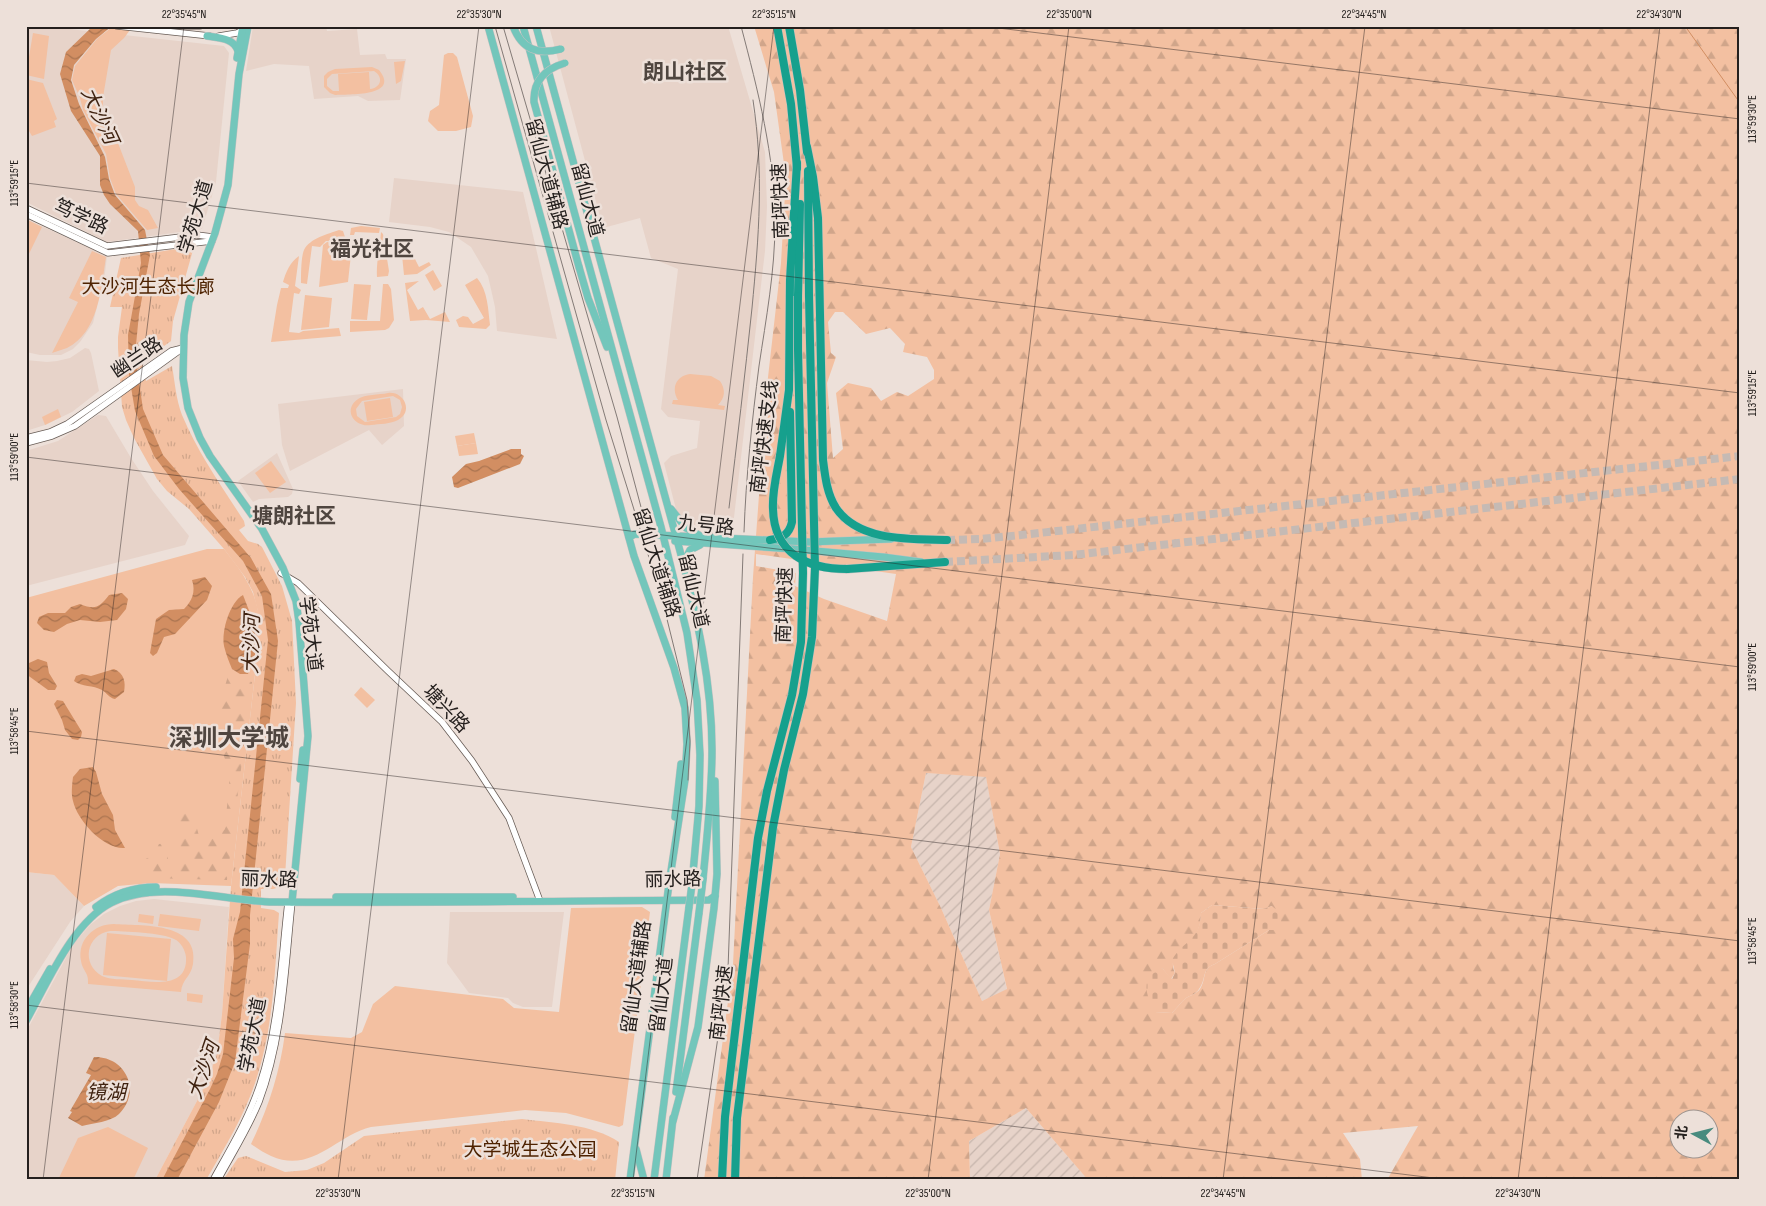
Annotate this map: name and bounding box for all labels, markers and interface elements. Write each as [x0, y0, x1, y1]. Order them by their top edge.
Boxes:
text: 22°35'45"N [162, 7, 206, 22]
text: 22°35'30"N [456, 7, 502, 22]
text: 22°35'15"N [752, 7, 796, 22]
text: 22°35'00"N [1046, 7, 1092, 22]
text: 22°34'45"N [1342, 7, 1386, 22]
text: 22°34'30"N [1636, 7, 1682, 22]
district label: 朗山社区 [643, 60, 727, 85]
water label: 大沙河 [75, 84, 124, 152]
text: 113°59'30"E [1745, 95, 1760, 143]
street label: 留仙大道辅路 [520, 116, 572, 232]
text: 113°59'15"E [7, 160, 22, 206]
street label: 留仙大道 [566, 160, 608, 240]
street label: 南坪快速 [768, 163, 794, 239]
street label: 学苑大道 [174, 177, 218, 257]
street label: 笃学路 [50, 195, 112, 239]
district label: 福光社区 [330, 237, 414, 262]
park label: 大沙河生态长廊 [81, 276, 215, 299]
street label: 幽兰路 [107, 333, 167, 383]
text: 113°59'15"E [1745, 370, 1760, 416]
street label: 南坪快速支线 [747, 379, 783, 495]
text: 113°59'00"E [7, 433, 22, 481]
district label: 塘朗社区 [252, 504, 336, 529]
street label: 留仙大道辅路 [627, 505, 685, 621]
street label: 九号路 [676, 512, 736, 540]
street label: 留仙大道 [673, 551, 713, 631]
street label: 南坪快速 [772, 567, 798, 643]
street label: 学苑大道 [294, 595, 326, 673]
water label: 大沙河 [239, 610, 265, 674]
text: 113°59'00"E [1745, 643, 1760, 691]
street label: 塘兴路 [418, 680, 474, 738]
text: 113°58'45"E [7, 707, 22, 755]
district label: 深圳大学城 [169, 724, 289, 753]
street label: 丽水路 [240, 868, 298, 892]
street label: 丽水路 [644, 868, 702, 892]
text: 113°58'45"E [1745, 917, 1760, 965]
street label: 留仙大道辅路 [618, 919, 656, 1035]
street label: 留仙大道 [646, 956, 678, 1034]
street label: 南坪快速 [706, 964, 738, 1042]
text: 113°58'30"E [7, 981, 22, 1029]
street label: 学苑大道 [234, 995, 272, 1075]
water label: 大沙河 [183, 1034, 226, 1102]
water label: 镜湖 [86, 1081, 129, 1105]
north arrow [1668, 1108, 1718, 1158]
text: 北 [1672, 1124, 1691, 1140]
park label: 大学城生态公园 [463, 1139, 597, 1162]
text: 22°35'30"N [315, 1186, 361, 1201]
text: 22°35'15"N [611, 1186, 655, 1201]
text: 22°35'00"N [905, 1186, 951, 1201]
text: 22°34'45"N [1201, 1186, 1245, 1201]
text: 22°34'30"N [1495, 1186, 1541, 1201]

